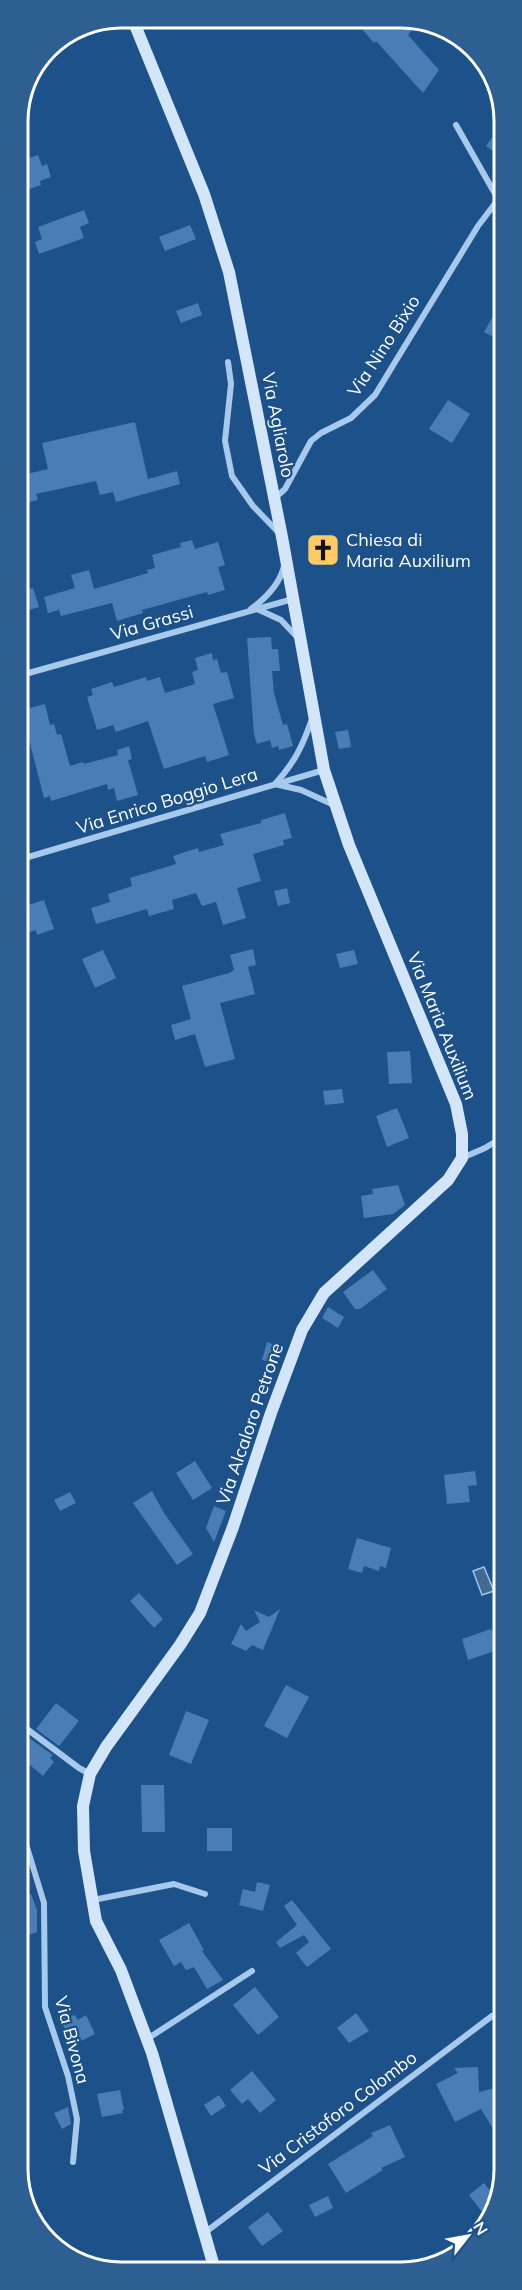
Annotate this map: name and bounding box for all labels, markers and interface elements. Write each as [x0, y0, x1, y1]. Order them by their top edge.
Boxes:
street label: Via Nino Bixio [342, 291, 425, 401]
street label: Via Agliarolo [257, 370, 300, 480]
place label: Chiesa di Maria Auxilium [346, 528, 471, 572]
church icon: Chiesa di Maria Auxilium [305, 532, 341, 568]
street label: Via Grassi [108, 600, 196, 645]
street label: Via Enrico Boggio Lera [73, 762, 260, 839]
street label: Via Maria Auxilium [402, 949, 483, 1103]
street label: Via Alcaloro Petrone [211, 1340, 288, 1508]
street label: Via Bivona [50, 1993, 95, 2086]
street label: Via Cristoforo Colombo [254, 2046, 421, 2179]
north arrow [438, 2206, 498, 2266]
text: N [469, 2218, 493, 2239]

